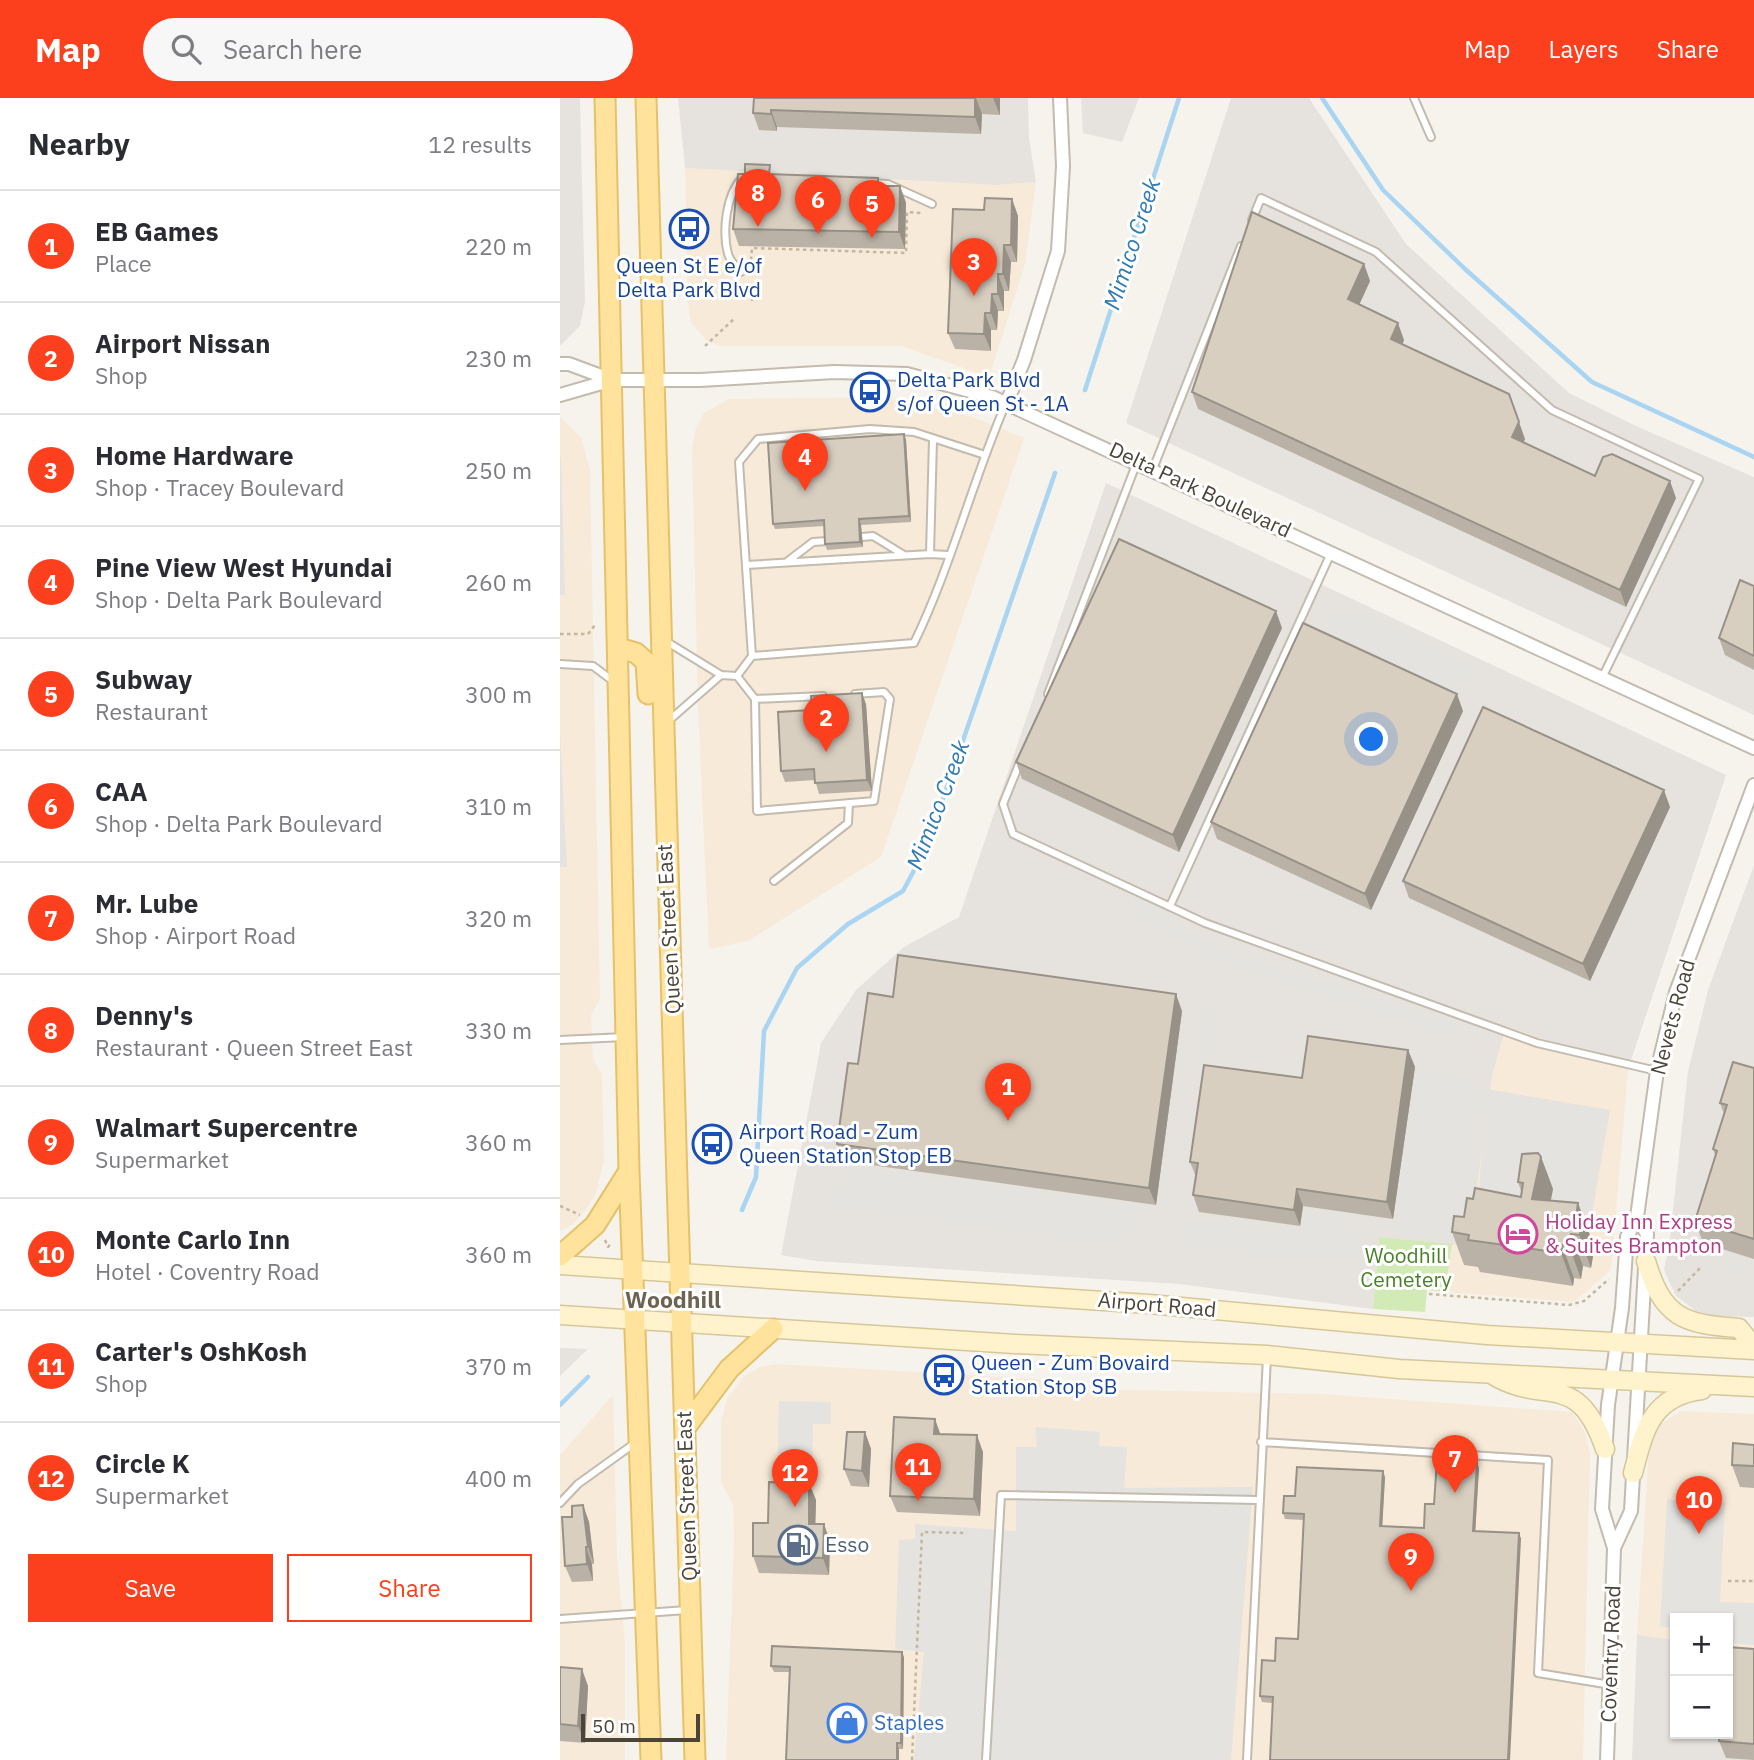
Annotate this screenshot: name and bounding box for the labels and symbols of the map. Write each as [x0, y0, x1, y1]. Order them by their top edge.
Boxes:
pin: 8 [735, 169, 781, 227]
water label: Mimico Creek [1096, 173, 1167, 313]
pin: 6 [795, 176, 841, 234]
pin: 5 [849, 180, 895, 238]
bus stop icon: Queen St E e/of Delta Park Blvd [668, 208, 710, 250]
pin: 3 [951, 238, 997, 296]
place label: Queen St E e/of Delta Park Blvd [616, 251, 762, 303]
place label: Delta Park Blvd s/of Queen St - 1A [897, 365, 1069, 417]
bus stop icon: Delta Park Blvd s/of Queen St - 1A [849, 371, 891, 413]
pin: 4 [782, 433, 828, 491]
street label: Delta Park Boulevard [1105, 435, 1296, 544]
pin: 2 [803, 694, 849, 752]
your location [1354, 722, 1388, 756]
water label: Mimico Creek [899, 735, 976, 874]
street label: Queen Street East [650, 843, 686, 1015]
street label: Nevets Road [1643, 956, 1701, 1078]
pin: 1 [985, 1063, 1031, 1121]
place label: Airport Road - Zum Queen Station Stop EB [739, 1117, 952, 1169]
bus stop icon: Airport Road - Zum Queen Station Stop EB [691, 1123, 733, 1165]
place label: Holiday Inn Express & Suites Brampton [1545, 1207, 1733, 1259]
hotel icon: Holiday Inn Express & Suites Brampton [1497, 1213, 1539, 1255]
park label: Woodhill Cemetery [1360, 1241, 1452, 1293]
district label: Woodhill [625, 1284, 721, 1314]
street label: Airport Road [1097, 1285, 1217, 1323]
place label: Queen - Zum Bovaird Station Stop SB [971, 1348, 1170, 1400]
bus stop icon: Queen - Zum Bovaird Station Stop SB [923, 1354, 965, 1396]
street label: Queen Street East [669, 1410, 703, 1582]
pin: 7 [1432, 1435, 1478, 1493]
pin: 11 [895, 1443, 941, 1501]
pin: 12 [772, 1449, 818, 1507]
pin: 10 [1676, 1476, 1722, 1534]
fuel station icon: Esso [777, 1524, 819, 1566]
place label: Esso [825, 1530, 869, 1558]
pin: 9 [1388, 1533, 1434, 1591]
street label: Coventry Road [1594, 1585, 1626, 1723]
shop icon: Staples [826, 1702, 868, 1744]
place label: Staples [874, 1708, 944, 1736]
scale bar [581, 1711, 700, 1743]

